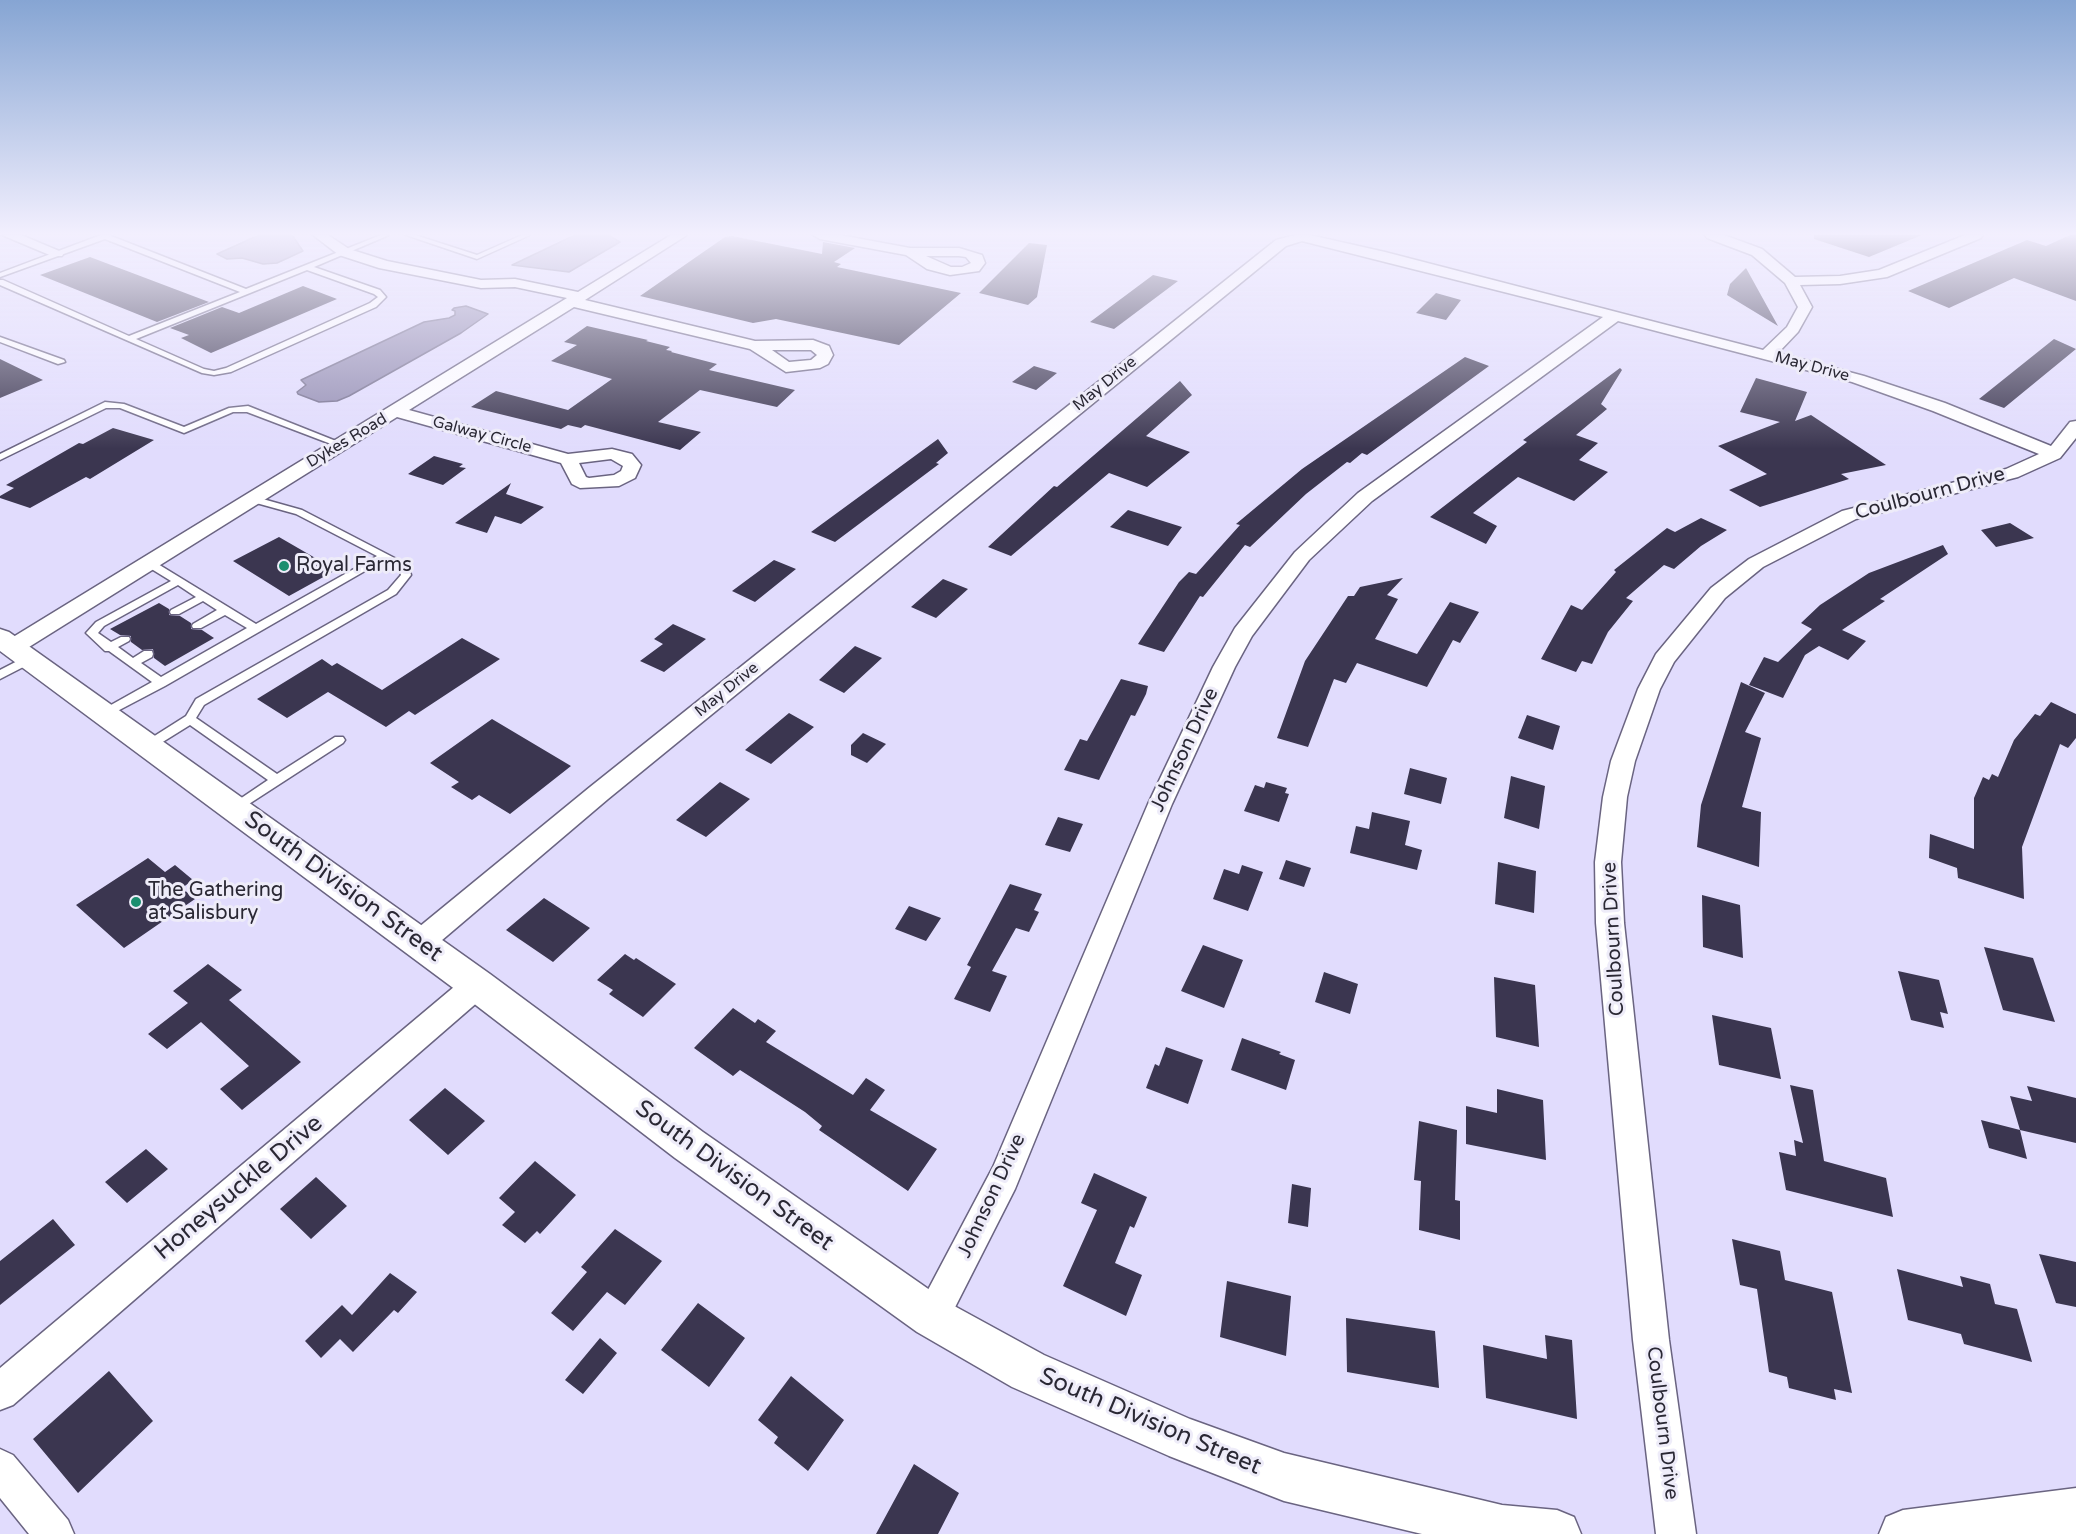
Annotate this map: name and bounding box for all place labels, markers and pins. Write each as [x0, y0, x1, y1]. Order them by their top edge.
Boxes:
place label: Royal Farms [296, 554, 412, 578]
marker: Royal Farms [277, 559, 291, 573]
place label: The Gathering at Salisbury [148, 879, 283, 926]
marker: The Gathering at Salisbury [129, 895, 143, 909]

